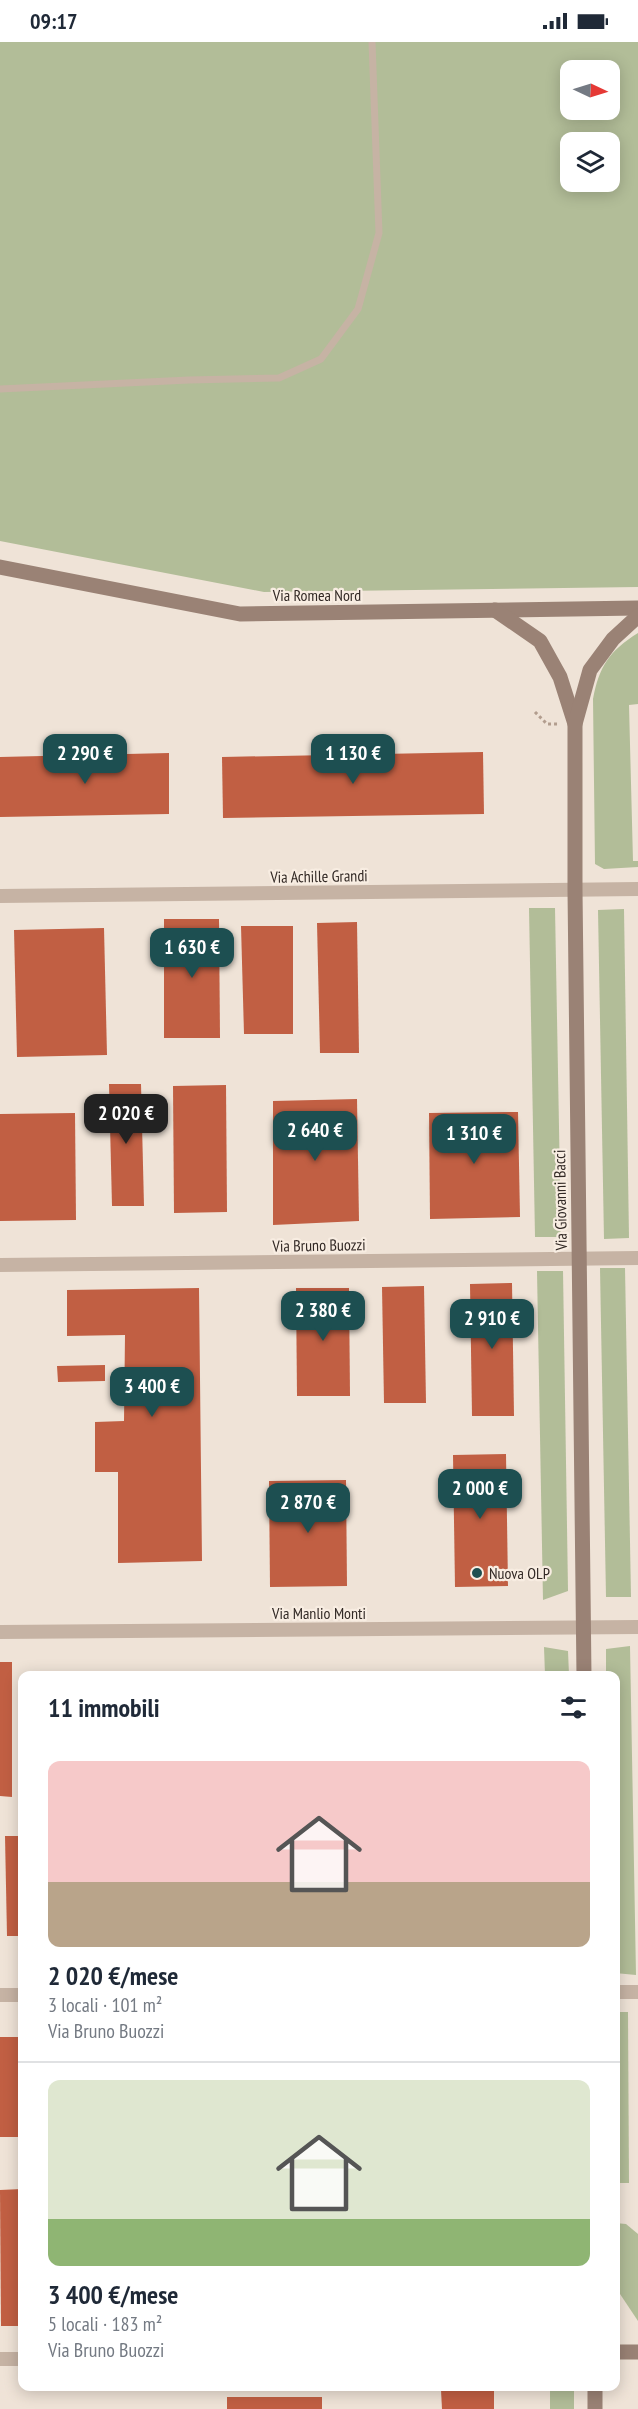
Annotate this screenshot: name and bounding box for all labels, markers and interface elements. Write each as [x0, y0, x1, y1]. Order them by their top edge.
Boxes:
text: 09:17 [30, 7, 78, 35]
north arrow [560, 60, 620, 120]
map controls [560, 60, 620, 192]
button: layers [560, 132, 620, 192]
street label: Via Romea Nord [272, 585, 361, 605]
pin: 2 290 € [30, 734, 140, 785]
pin: 1 130 € [298, 734, 408, 785]
text: 2 290 € [57, 740, 113, 766]
text: 1 130 € [325, 740, 381, 766]
street label: Via Achille Grandi [269, 865, 368, 887]
pin: 1 630 € [137, 928, 247, 979]
text: 1 630 € [164, 934, 220, 960]
pin: 2 020 € [71, 1094, 181, 1145]
text: 2 020 € [98, 1100, 154, 1126]
pin: 2 640 € [260, 1111, 370, 1162]
pin: 1 310 € [419, 1114, 529, 1165]
text: 2 640 € [287, 1117, 343, 1143]
text: 1 310 € [446, 1120, 502, 1146]
street label: Via Giovanni Bacci [549, 1149, 571, 1252]
street label: Via Bruno Buozzi [271, 1234, 366, 1256]
pin: 2 380 € [268, 1291, 378, 1342]
text: 2 380 € [295, 1297, 351, 1323]
pin: 2 910 € [437, 1299, 547, 1350]
text: 2 910 € [464, 1305, 520, 1331]
pin: 3 400 € [97, 1367, 207, 1418]
text: 3 400 € [124, 1373, 180, 1399]
pin: 2 000 € [425, 1469, 535, 1520]
text: 2 000 € [452, 1475, 508, 1501]
pin: 2 870 € [253, 1483, 363, 1534]
text: 2 870 € [280, 1489, 336, 1515]
place label: Nuova OLP [489, 1563, 550, 1583]
marker: Nuova OLP [470, 1566, 484, 1580]
street label: Via Manlio Monti [271, 1603, 366, 1623]
text: 11 immobili [48, 1691, 160, 1724]
icon: filters [557, 1691, 590, 1724]
icon: home [265, 1800, 373, 1908]
text: 2 020 €/mese [48, 1959, 178, 1992]
text: 3 locali · 101 m² [48, 1992, 162, 2018]
text: Via Bruno Buozzi [48, 2018, 164, 2044]
icon: home [265, 2119, 373, 2227]
text: 3 400 €/mese [48, 2278, 178, 2311]
text: 5 locali · 183 m² [48, 2311, 162, 2337]
text: Via Bruno Buozzi [48, 2337, 164, 2363]

